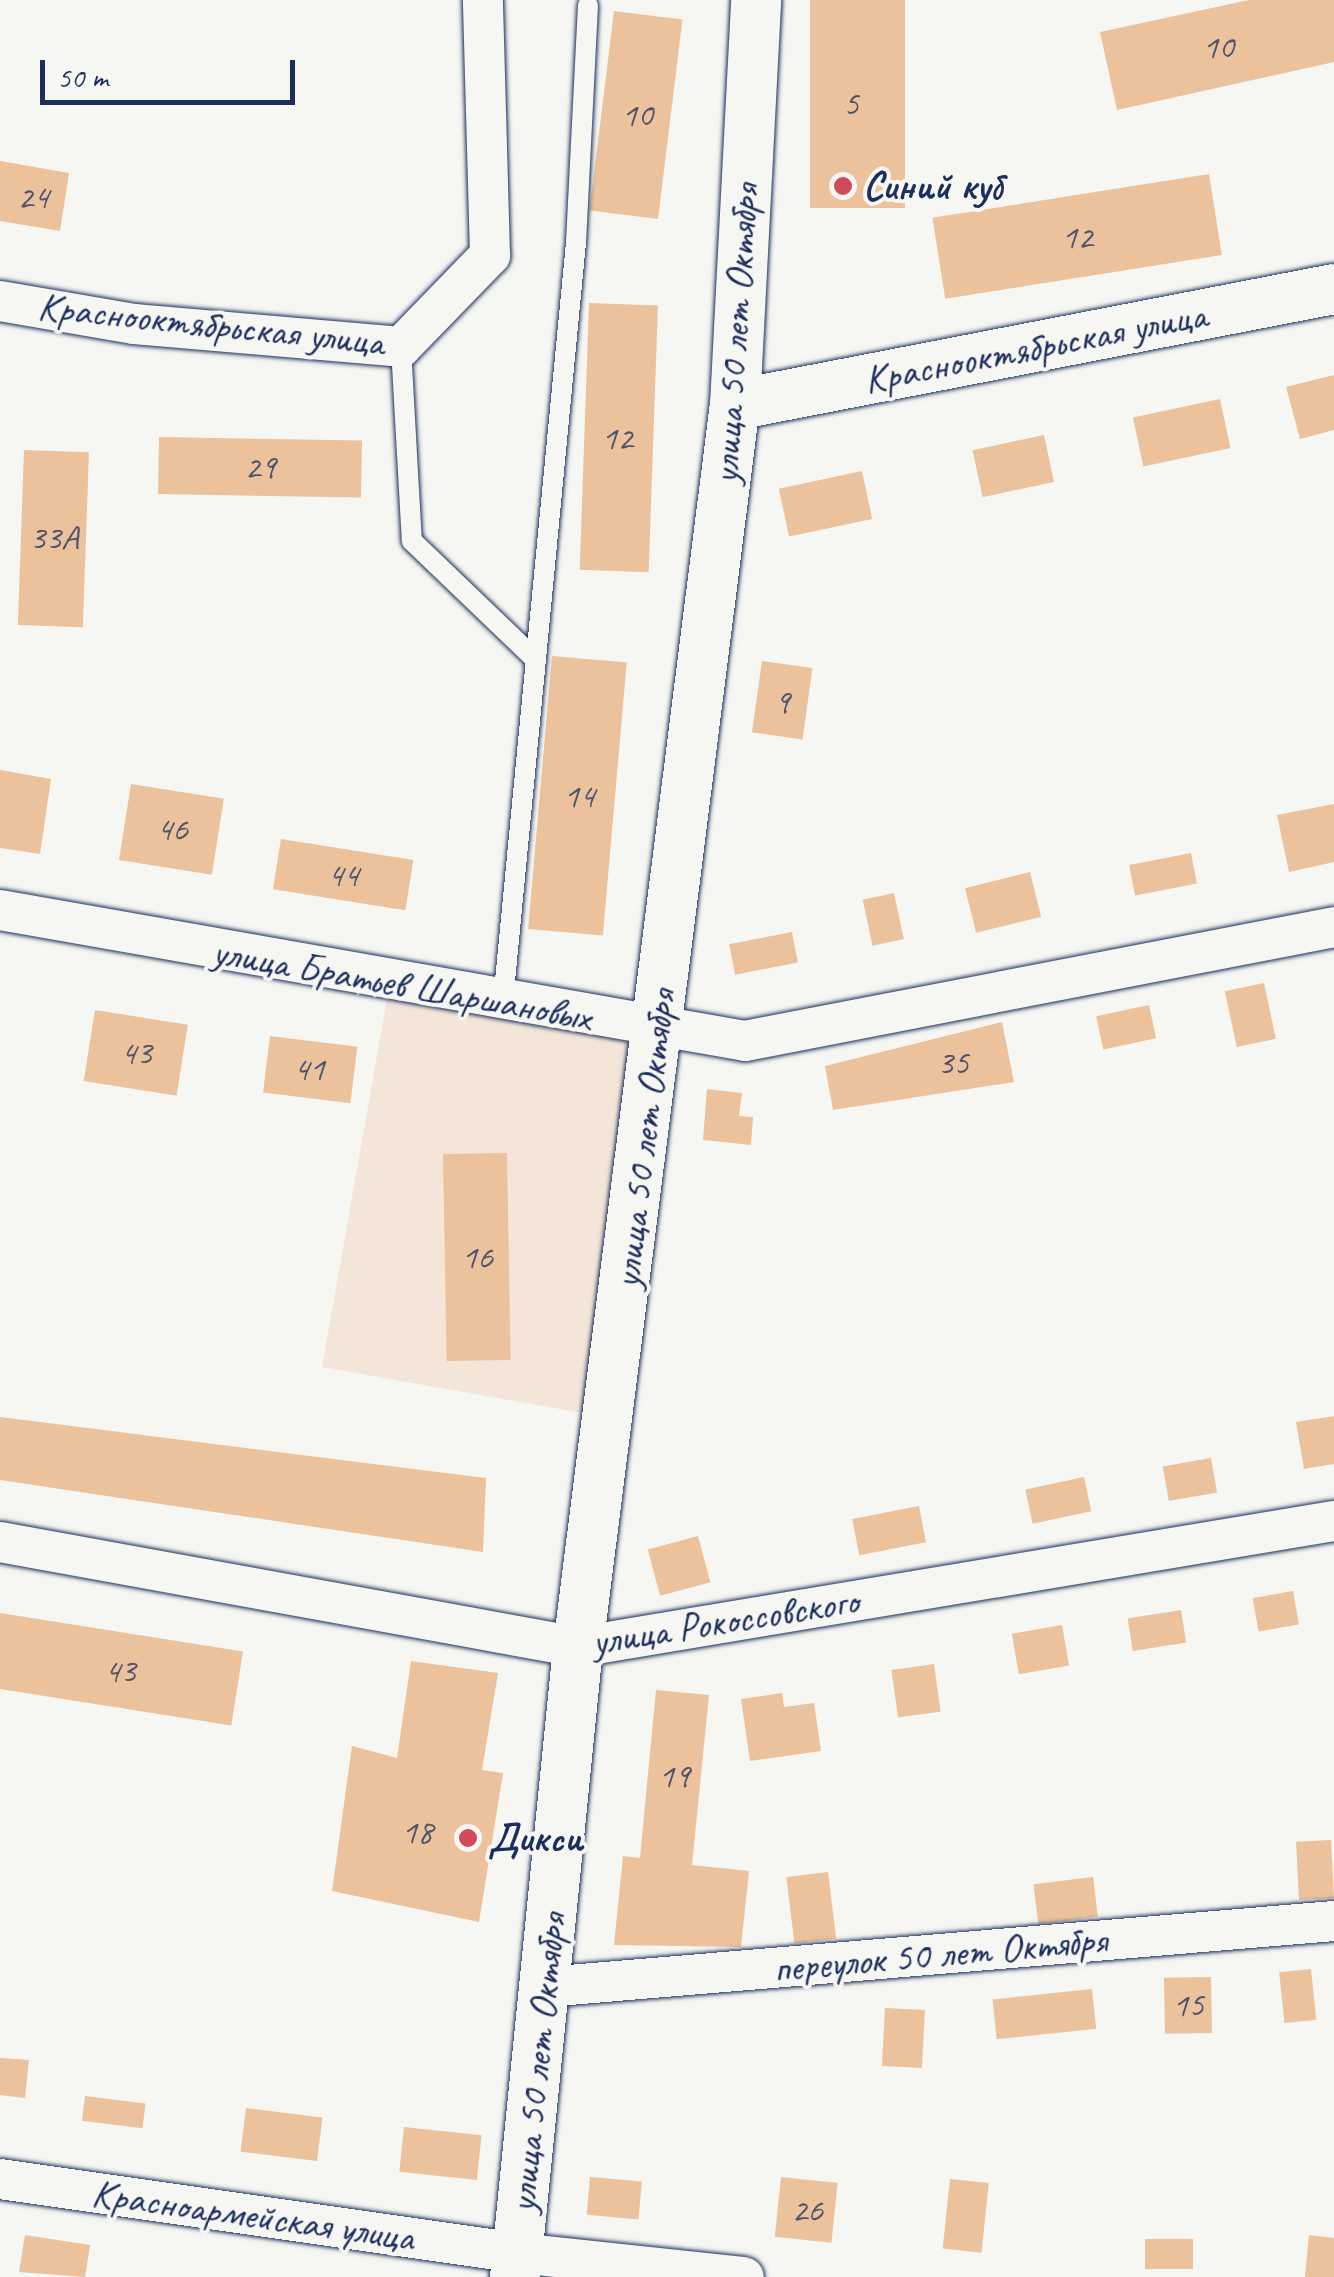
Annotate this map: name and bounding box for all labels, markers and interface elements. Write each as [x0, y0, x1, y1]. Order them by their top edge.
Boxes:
house number: 10 [1202, 26, 1234, 68]
scale bar [45, 40, 300, 102]
text: 50 m [57, 58, 108, 96]
house number: 5 [843, 83, 859, 125]
house number: 10 [621, 94, 653, 136]
place label: Синий куб [863, 162, 1002, 210]
marker: Синий куб [832, 175, 854, 197]
house number: 24 [17, 176, 49, 218]
street label: улица 50 лет Октября [700, 180, 770, 488]
house number: 12 [1061, 216, 1093, 258]
street label: Краснооктябрьская улица [35, 282, 387, 366]
street label: Краснооктябрьская улица [859, 290, 1211, 404]
house number: 12 [601, 417, 633, 459]
house number: 29 [244, 446, 276, 488]
house number: 33А [29, 517, 79, 559]
house number: 9 [774, 681, 790, 723]
house number: 14 [563, 775, 595, 817]
house number: 46 [156, 808, 188, 850]
house number: 44 [327, 854, 359, 896]
street label: улица Братьев Шаршановых [206, 927, 598, 1041]
street label: улица 50 лет Октября [602, 984, 686, 1294]
house number: 43 [120, 1032, 152, 1074]
house number: 35 [937, 1042, 969, 1084]
house number: 41 [293, 1048, 325, 1090]
house number: 16 [461, 1236, 493, 1278]
street label: улица Рокоссовского [588, 1576, 862, 1666]
house number: 43 [104, 1650, 136, 1692]
house number: 19 [658, 1755, 690, 1797]
house number: 18 [401, 1811, 433, 1853]
place label: Дикси [488, 1814, 583, 1862]
marker: Дикси [457, 1827, 479, 1849]
street label: улица 50 лет Октября [497, 1908, 577, 2218]
street label: переулок 50 лет Октября [768, 1915, 1112, 1993]
house number: 15 [1172, 1984, 1204, 2026]
street label: Красноармейская улица [88, 2168, 418, 2262]
house number: 26 [791, 2189, 823, 2231]

